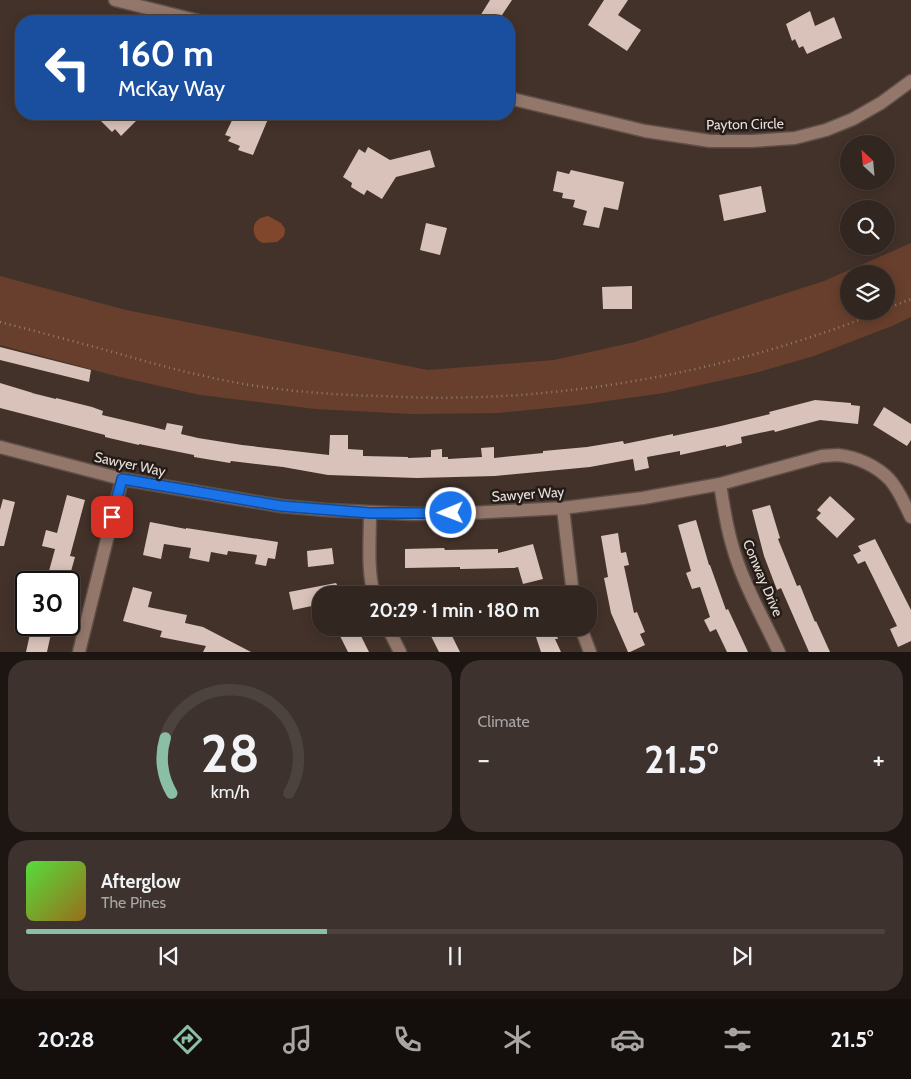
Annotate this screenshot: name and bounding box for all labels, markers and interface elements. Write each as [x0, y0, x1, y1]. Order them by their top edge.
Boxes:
text: 160 m [118, 32, 214, 75]
icon: left [35, 35, 100, 100]
text: McKay Way [118, 75, 225, 102]
street label: Payton Circle [706, 114, 784, 134]
north arrow [840, 135, 895, 190]
map controls [840, 135, 895, 320]
button: search [840, 200, 895, 255]
button: layers [840, 265, 895, 320]
street label: Sawyer Way [93, 448, 167, 480]
street label: Sawyer Way [491, 482, 565, 506]
position arrow [424, 486, 476, 538]
pin [91, 496, 133, 538]
icon: arrive [98, 503, 126, 531]
street label: Conway Drive [739, 537, 787, 619]
speed limit sign: 30 [15, 571, 80, 636]
text: 20:29 · 1 min · 180 m [370, 599, 539, 622]
text: Climate [478, 712, 530, 731]
text: 28 [200, 722, 259, 785]
text: 21.5° [644, 736, 718, 783]
text: − [478, 742, 490, 776]
text: + [873, 742, 885, 776]
text: km/h [210, 781, 249, 802]
text: Afterglow [101, 870, 181, 893]
text: The Pines [101, 893, 166, 912]
icon: previous [155, 942, 183, 970]
icon: pause [441, 942, 469, 970]
icon: next [728, 942, 756, 970]
icon: directions [170, 1022, 205, 1057]
icon: music [280, 1022, 315, 1057]
icon: phone [390, 1022, 425, 1057]
icon: climate [500, 1022, 535, 1057]
icon: car [610, 1022, 645, 1057]
icon: filters [720, 1022, 755, 1057]
text: 20:28 [38, 1026, 95, 1053]
text: 21.5° [831, 1026, 873, 1053]

